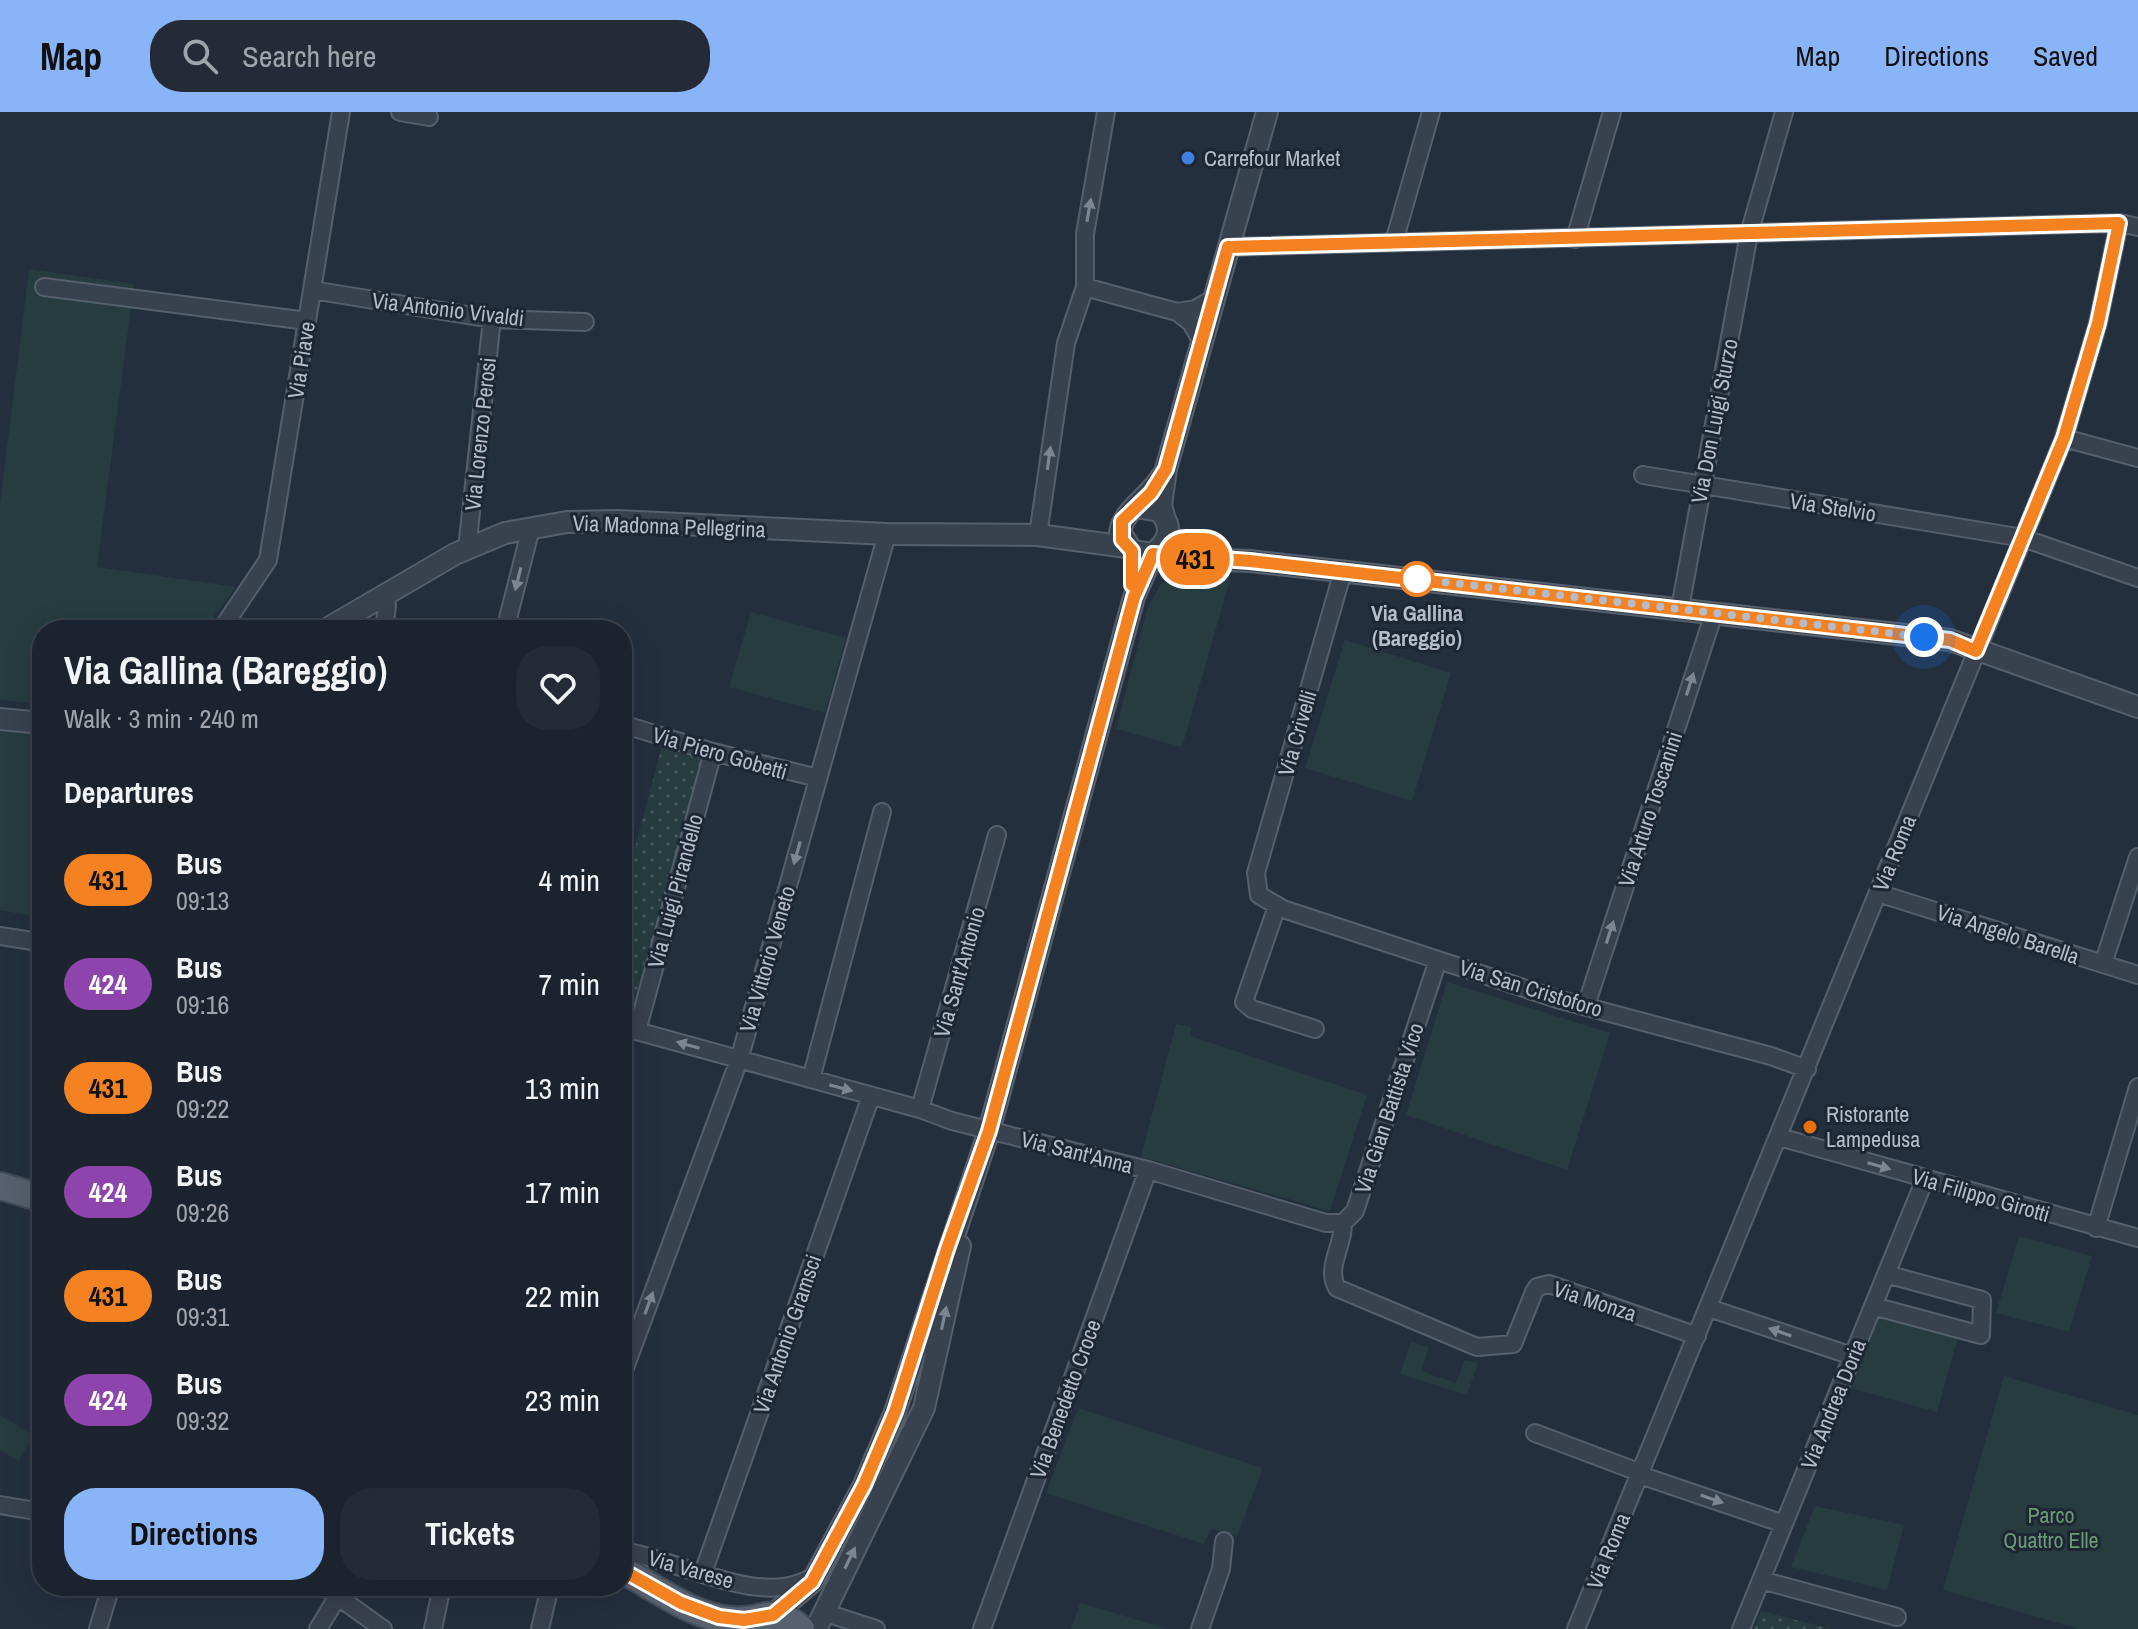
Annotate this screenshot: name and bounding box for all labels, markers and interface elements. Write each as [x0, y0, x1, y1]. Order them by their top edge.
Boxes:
search box [150, 20, 710, 92]
text: Map [40, 31, 102, 82]
icon: search [178, 34, 222, 78]
text: Search here [242, 36, 376, 76]
text: Map [1796, 37, 1840, 75]
text: Directions [1884, 37, 1989, 75]
text: Saved [2033, 37, 2098, 75]
place label: Carrefour Market [1204, 143, 1340, 173]
marker: Carrefour Market [1179, 149, 1197, 167]
one-way arrow [1083, 197, 1095, 222]
street label: Via Antonio Vivaldi [370, 285, 526, 333]
street label: Via Piave [280, 319, 322, 401]
street label: Via Don Luigi Sturzo [1683, 336, 1745, 506]
street label: Via Lorenzo Perosi [457, 356, 503, 512]
one-way arrow [1043, 445, 1056, 470]
street label: Via Stelvio [1788, 485, 1878, 529]
street label: Via Madonna Pellegrina [572, 508, 766, 544]
line badge: 431 [1149, 533, 1241, 585]
text: 431 [1176, 540, 1214, 578]
marker: Via Gallina (Bareggio) [1400, 562, 1434, 596]
one-way arrow [511, 566, 523, 591]
place label: Via Gallina (Bareggio) [1371, 598, 1463, 653]
your location [1904, 617, 1944, 657]
text: Via Gallina (Bareggio) [64, 645, 387, 696]
button: heart [516, 646, 600, 730]
one-way arrow [1685, 672, 1697, 696]
street label: Via Crivelli [1270, 687, 1324, 779]
text: Walk · 3 min · 240 m [64, 701, 259, 736]
street label: Via Piero Gobetti [649, 719, 791, 787]
street label: Via Arturo Toscanini [1611, 727, 1689, 891]
text: Departures [64, 772, 194, 812]
street label: Via Roma [1865, 810, 1923, 896]
street label: Via Luigi Pirandello [640, 811, 710, 971]
one-way arrow [790, 842, 803, 866]
text: Bus [176, 843, 222, 883]
text: 4 min [538, 860, 600, 900]
text: 431 [89, 861, 127, 899]
street label: Via Vittorio Veneto [732, 882, 802, 1036]
text: 09:13 [176, 883, 229, 918]
street label: Via Angelo Barella [1933, 897, 2083, 971]
street label: Via Sant'Antonio [926, 903, 992, 1041]
one-way arrow [1604, 919, 1617, 943]
text: Bus [176, 947, 222, 987]
street label: Via San Cristoforo [1456, 952, 1606, 1024]
text: 7 min [538, 964, 600, 1004]
text: 424 [89, 965, 127, 1003]
text: 09:16 [176, 987, 229, 1022]
street label: Via Gian Battista Vico [1347, 1019, 1431, 1197]
one-way arrow [675, 1038, 699, 1051]
text: Bus [176, 1051, 222, 1091]
text: 13 min [525, 1068, 600, 1108]
text: 431 [89, 1069, 127, 1107]
one-way arrow [829, 1082, 854, 1094]
text: 09:22 [176, 1091, 229, 1126]
place label: Ristorante Lampedusa [1826, 1099, 1920, 1154]
marker: Ristorante Lampedusa [1801, 1118, 1819, 1136]
street label: Via Sant'Anna [1018, 1124, 1136, 1180]
text: Bus [176, 1155, 222, 1195]
one-way arrow [1867, 1160, 1891, 1173]
street label: Via Filippo Girotti [1909, 1161, 2053, 1229]
text: 17 min [525, 1172, 600, 1212]
text: 424 [89, 1173, 127, 1211]
text: 09:26 [176, 1195, 229, 1230]
street label: Via Antonio Gramsci [746, 1251, 828, 1417]
text: Bus [176, 1259, 222, 1299]
street label: Via Monza [1549, 1273, 1641, 1329]
text: 22 min [525, 1276, 600, 1316]
text: 431 [89, 1277, 127, 1315]
one-way arrow [643, 1291, 656, 1315]
text: 09:31 [176, 1299, 229, 1334]
one-way arrow [938, 1306, 951, 1331]
street label: Via Benedetto Croce [1022, 1315, 1108, 1483]
one-way arrow [1768, 1326, 1792, 1338]
street label: Via Andrea Doria [1793, 1334, 1873, 1474]
text: Bus [176, 1363, 222, 1403]
text: 23 min [525, 1380, 600, 1420]
text: 424 [89, 1381, 127, 1419]
text: 09:32 [176, 1403, 229, 1438]
button: Directions [64, 1488, 324, 1580]
button: Tickets [340, 1488, 600, 1580]
one-way arrow [1700, 1494, 1724, 1506]
park label: Parco Quattro Elle [2003, 1500, 2099, 1555]
street label: Via Roma [1579, 1508, 1637, 1594]
street label: Via Varese [645, 1543, 737, 1595]
one-way arrow [843, 1547, 856, 1570]

